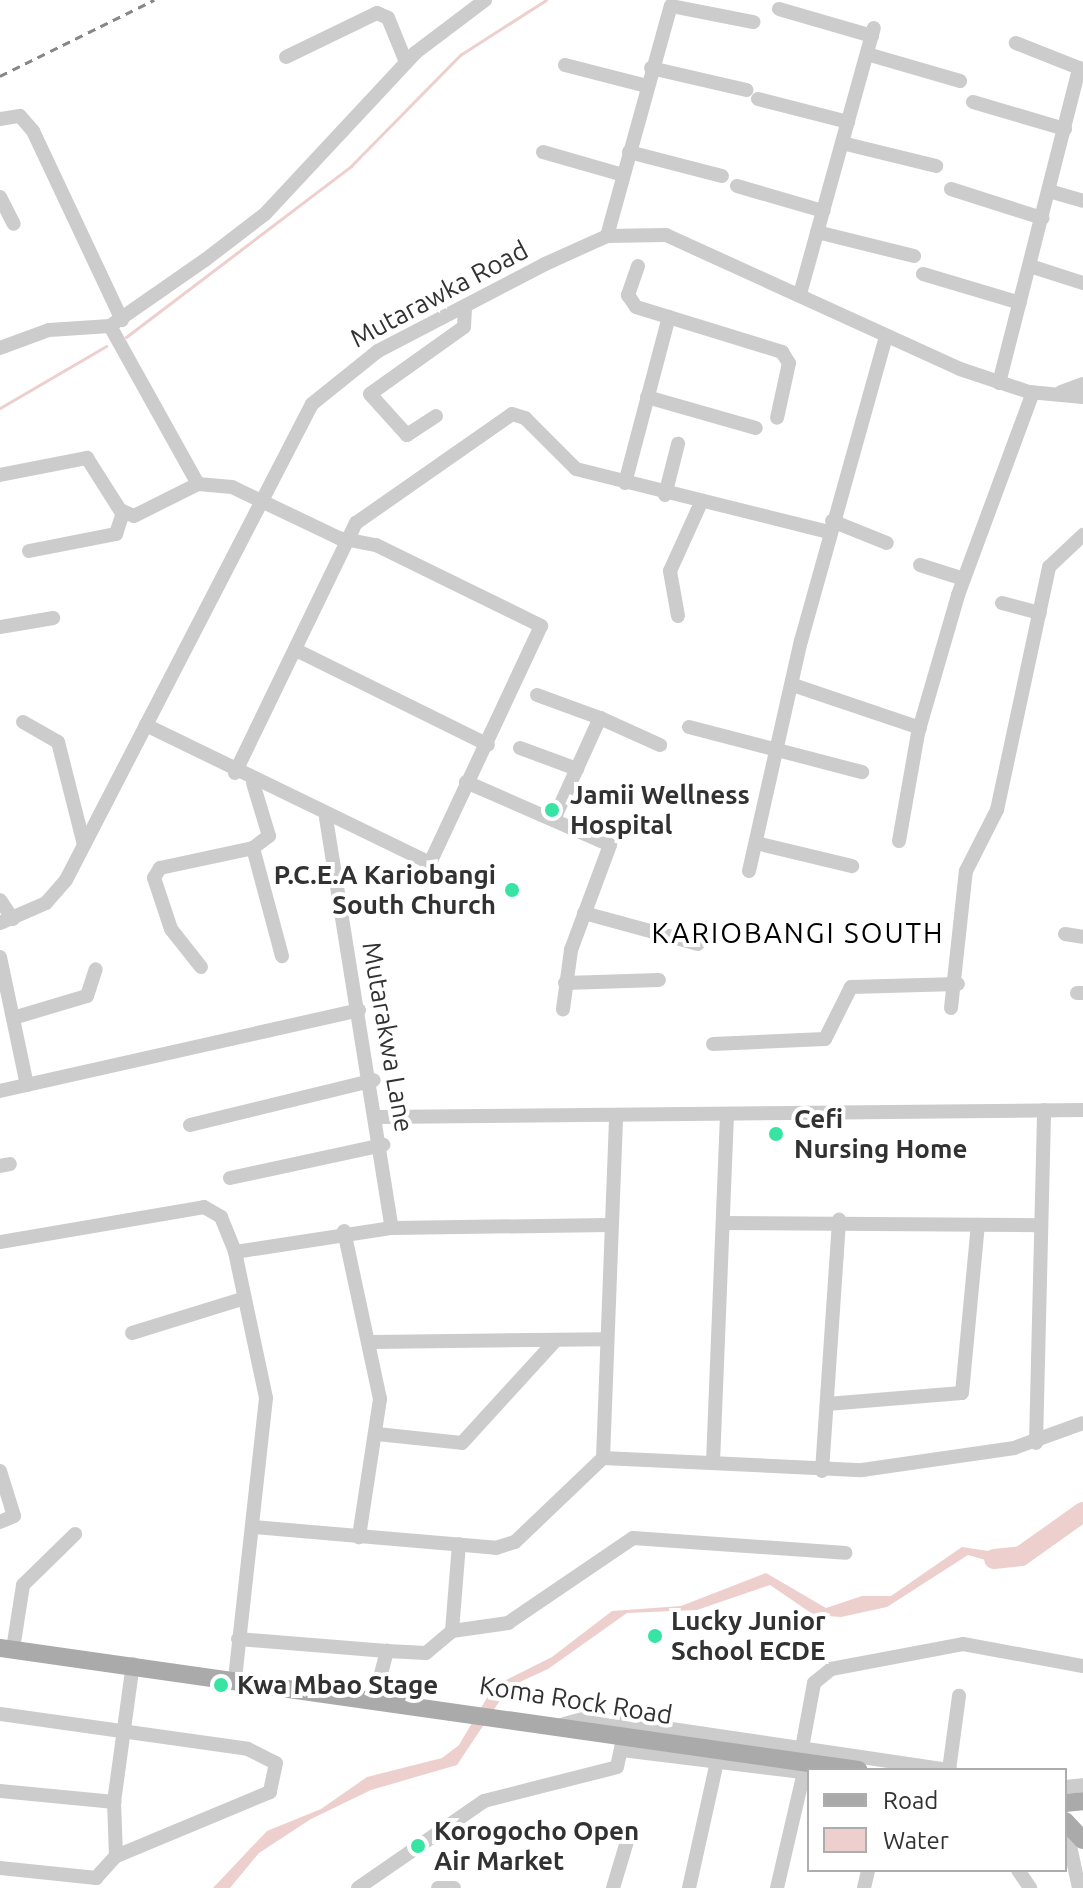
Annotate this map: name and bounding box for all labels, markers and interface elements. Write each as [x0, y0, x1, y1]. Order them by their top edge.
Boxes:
street label: Mutarawka Road [345, 234, 533, 354]
place label: Jamii Wellness Hospital [570, 779, 750, 840]
marker: Jamii Wellness Hospital [541, 799, 563, 821]
place label: P.C.E.A Kariobangi South Church [274, 859, 496, 920]
marker: P.C.E.A Kariobangi South Church [503, 881, 521, 899]
district label: KARIOBANGI SOUTH [651, 916, 945, 950]
street label: Mutarakwa Lane [356, 939, 420, 1135]
place label: Cefi Nursing Home [794, 1103, 967, 1164]
marker: Cefi Nursing Home [765, 1123, 787, 1145]
place label: Lucky Junior School ECDE [671, 1605, 826, 1666]
marker: Lucky Junior School ECDE [646, 1627, 664, 1645]
place label: Kwa Mbao Stage [237, 1669, 438, 1701]
street label: Koma Rock Road [477, 1669, 675, 1731]
marker: Kwa Mbao Stage [212, 1676, 230, 1694]
legend [807, 1768, 1067, 1872]
text: Road [883, 1787, 938, 1814]
place label: Korogocho Open Air Market [434, 1815, 639, 1876]
text: Water [883, 1827, 949, 1854]
marker: Korogocho Open Air Market [409, 1837, 427, 1855]

